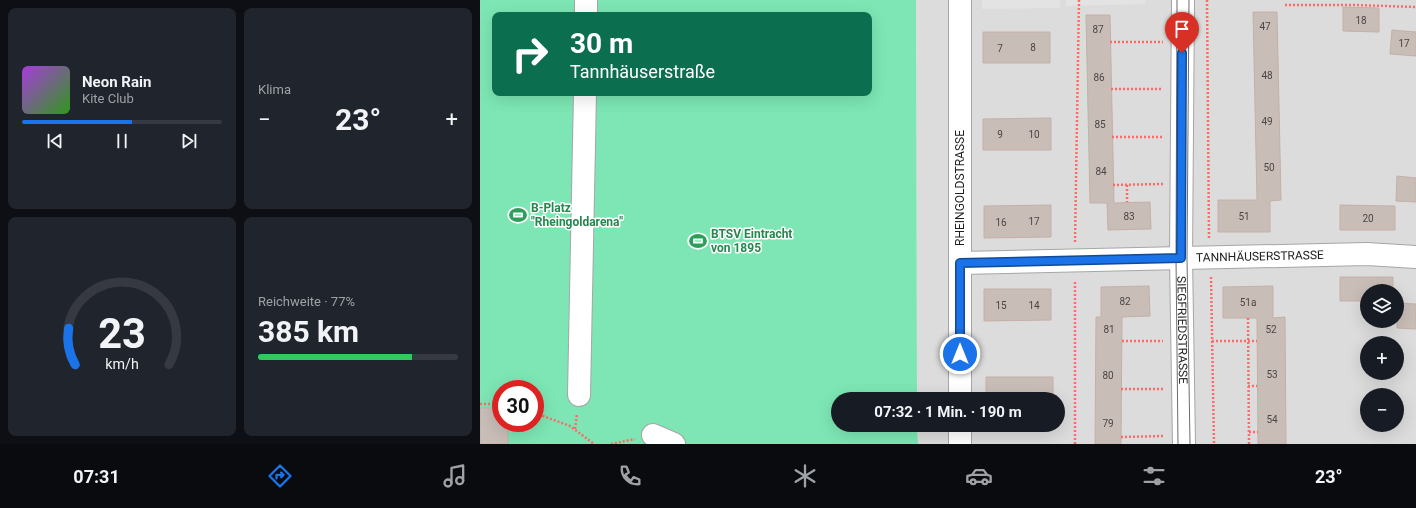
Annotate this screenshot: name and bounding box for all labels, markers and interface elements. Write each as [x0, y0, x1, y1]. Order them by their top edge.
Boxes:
pin [1165, 12, 1199, 53]
house number: 18 [1355, 15, 1367, 26]
icon: arrive [1171, 18, 1193, 40]
house number: 47 [1259, 21, 1271, 32]
house number: 87 [1092, 24, 1104, 35]
text: 30 m [570, 27, 633, 60]
icon: right [504, 28, 556, 80]
house number: 17 [1398, 38, 1410, 49]
house number: 8 [1030, 42, 1036, 53]
house number: 7 [997, 43, 1003, 54]
text: Tannhäuserstraße [570, 61, 715, 82]
house number: 48 [1261, 70, 1273, 81]
house number: 86 [1093, 72, 1105, 83]
text: Neon Rain [82, 73, 151, 91]
text: Klima [258, 82, 291, 97]
text: Kite Club [82, 91, 134, 106]
text: 23° [335, 102, 381, 137]
text: − [258, 107, 271, 132]
text: + [446, 107, 458, 132]
house number: 49 [1261, 116, 1273, 127]
house number: 85 [1094, 119, 1106, 130]
house number: 9 [997, 129, 1003, 140]
house number: 10 [1028, 129, 1040, 140]
icon: previous [44, 130, 66, 152]
icon: pause [111, 130, 133, 152]
icon: next [178, 130, 200, 152]
street label: RHEINGOLDSTRASSE [953, 130, 967, 246]
house number: 50 [1263, 162, 1275, 173]
house number: 84 [1095, 166, 1107, 177]
place label: B-Platz "Rheingoldarena" [531, 201, 623, 229]
sports icon: B-Platz "Rheingoldarena" [508, 205, 528, 225]
house number: 83 [1123, 211, 1135, 222]
house number: 51 [1238, 211, 1250, 222]
house number: 20 [1362, 213, 1374, 224]
house number: 17 [1028, 216, 1040, 227]
house number: 16 [995, 217, 1007, 228]
place label: BTSV Eintracht von 1895 [711, 227, 792, 255]
sports icon: BTSV Eintracht von 1895 [688, 231, 708, 251]
street label: TANNHÄUSERSTRASSE [1196, 248, 1324, 265]
street label: SIEGFRIEDSTRASSE [1174, 276, 1190, 384]
map controls [1360, 284, 1404, 432]
button: layers [1360, 284, 1404, 328]
text: Reichweite · 77% [258, 294, 355, 309]
house number: 82 [1119, 296, 1131, 307]
house number: 51a [1240, 297, 1256, 308]
house number: 15 [995, 300, 1007, 311]
house number: 14 [1028, 300, 1040, 311]
text: 23 [98, 308, 146, 357]
text: 385 km [258, 314, 359, 349]
house number: 81 [1103, 324, 1115, 335]
house number: 52 [1265, 324, 1277, 335]
position arrow [939, 333, 981, 375]
button: + [1360, 336, 1404, 380]
text: km/h [105, 355, 139, 371]
house number: 53 [1266, 369, 1278, 380]
house number: 80 [1102, 370, 1114, 381]
speed limit sign: 30 [492, 380, 544, 432]
button: − [1360, 388, 1404, 432]
text: 07:32 · 1 Min. · 190 m [874, 403, 1022, 421]
house number: 54 [1266, 414, 1278, 425]
house number: 79 [1102, 418, 1114, 429]
icon: directions [266, 462, 294, 490]
icon: music [441, 462, 469, 490]
icon: phone [616, 462, 644, 490]
icon: climate [791, 462, 819, 490]
icon: car [965, 462, 993, 490]
icon: filters [1140, 462, 1168, 490]
text: 07:31 [73, 466, 120, 487]
text: 23° [1315, 466, 1343, 487]

